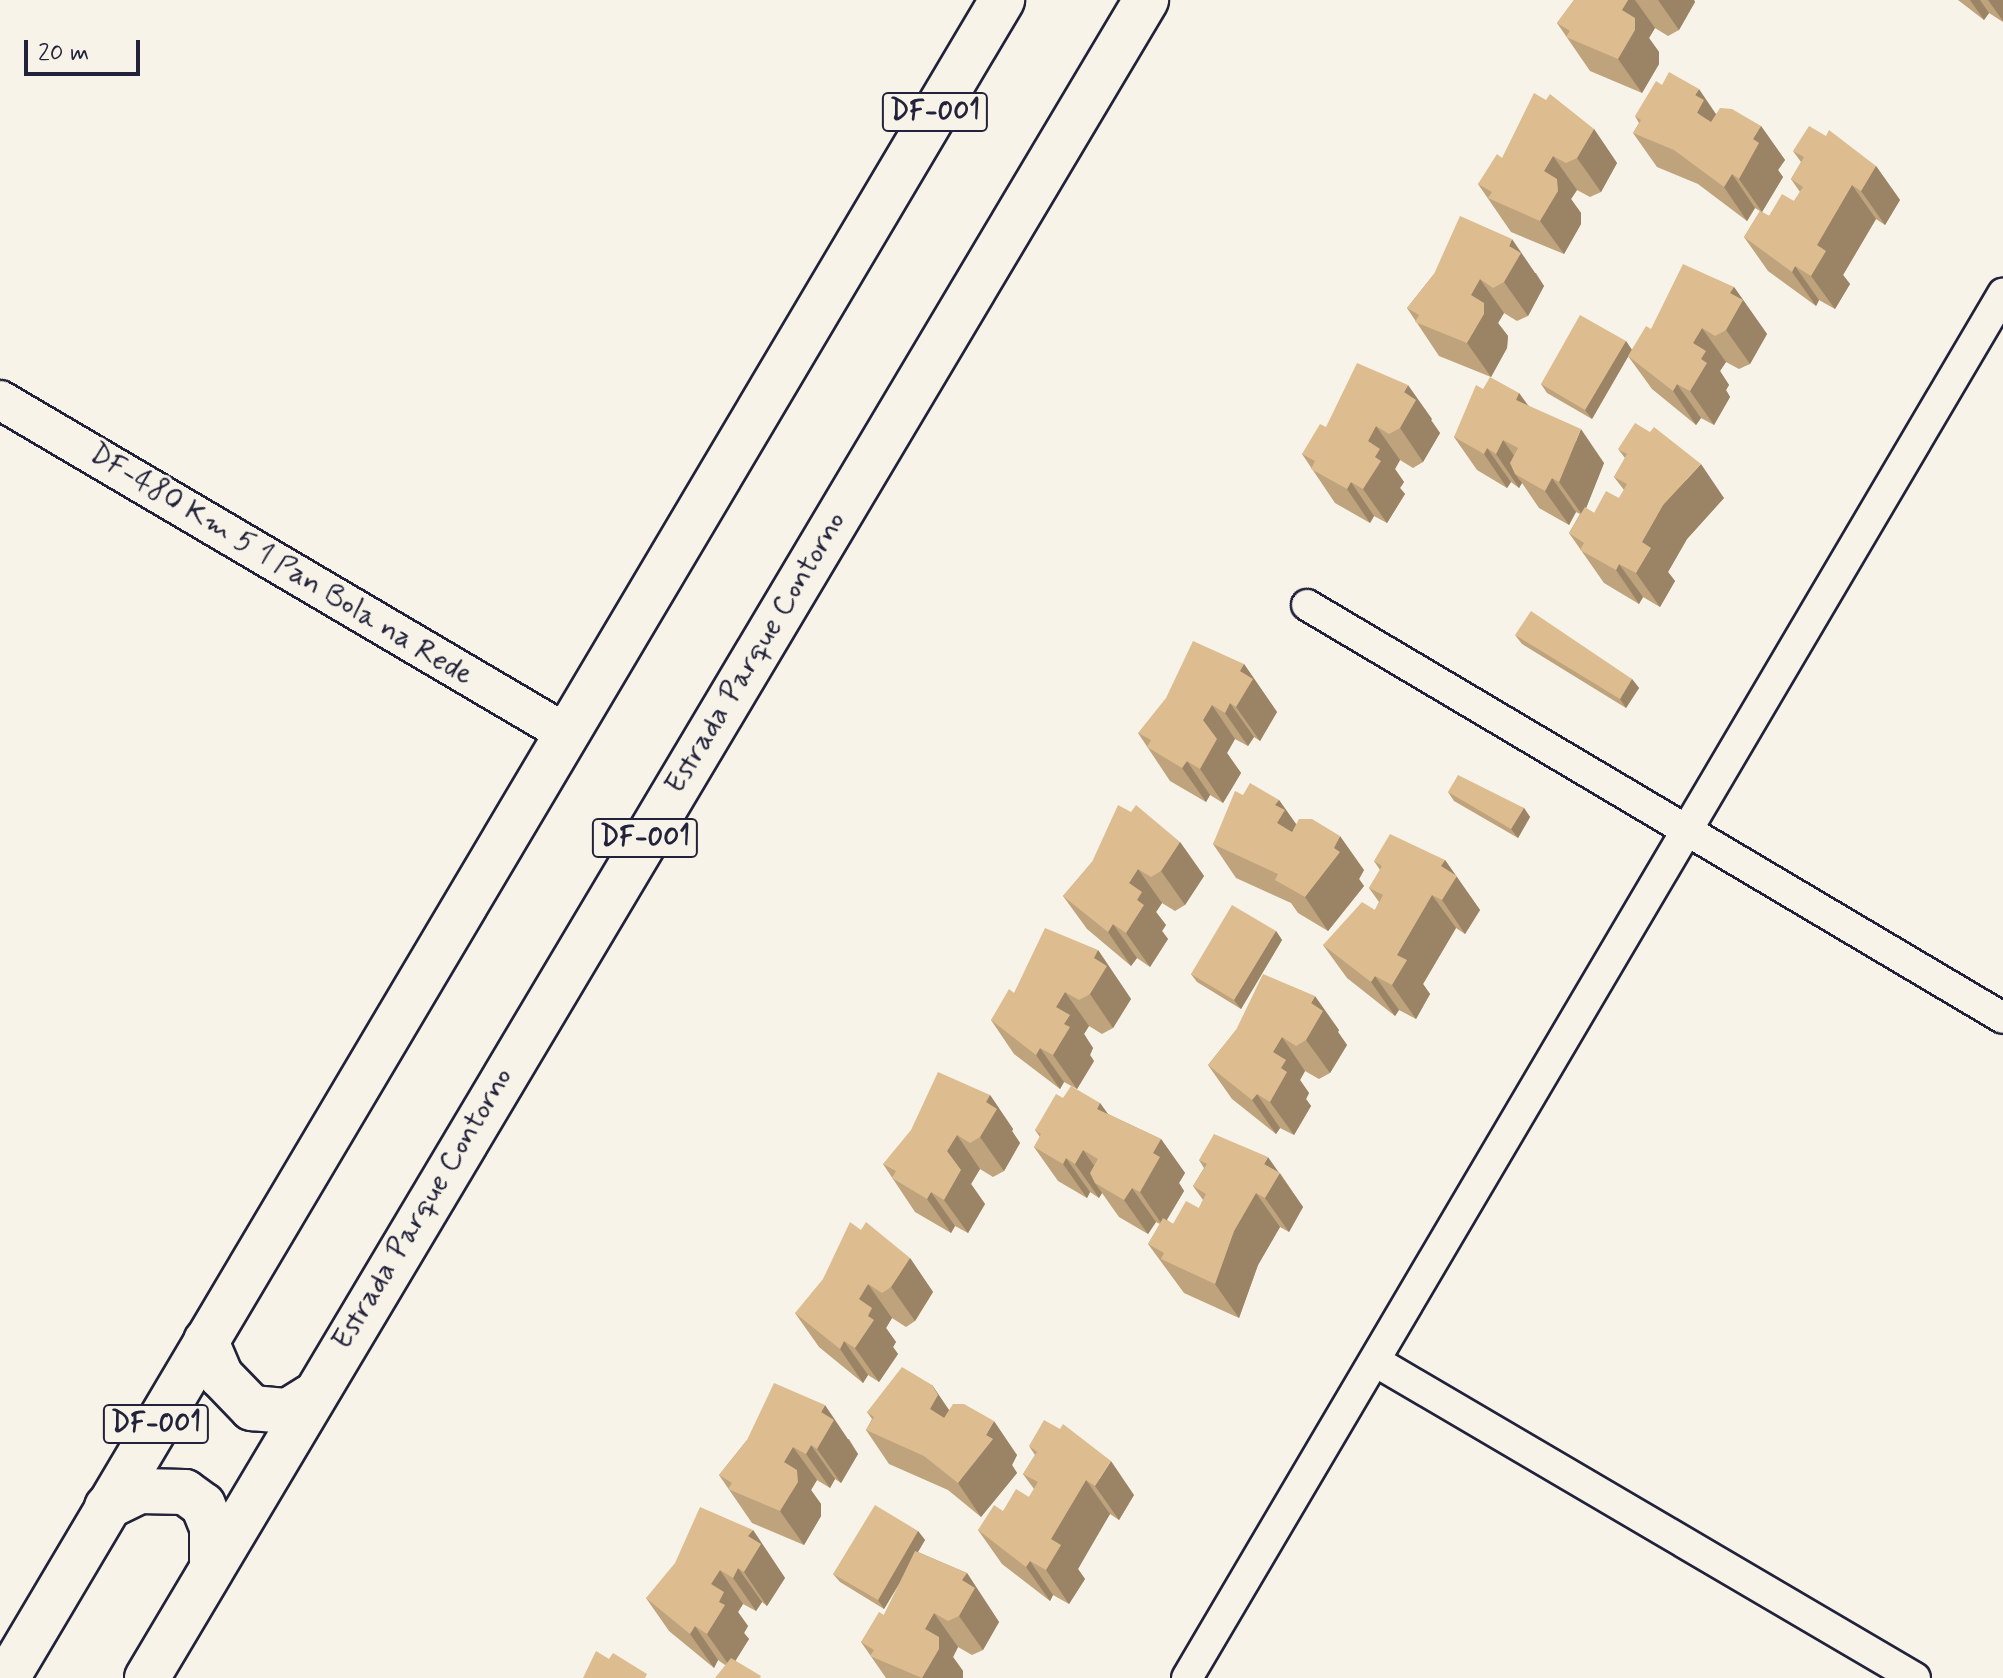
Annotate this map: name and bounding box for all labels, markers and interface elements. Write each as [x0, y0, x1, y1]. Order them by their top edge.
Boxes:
scale bar [28, 24, 144, 74]
text: 20 m [38, 38, 89, 69]
road number: DF-001 [881, 88, 989, 136]
street label: DF-480 Km 5 1 Pan Bola na Rede [85, 437, 477, 693]
street label: Estrada Parque Contorno [660, 509, 852, 797]
road number: DF-001 [591, 814, 699, 862]
street label: Estrada Parque Contorno [327, 1065, 519, 1353]
road number: DF-001 [102, 1400, 210, 1448]

